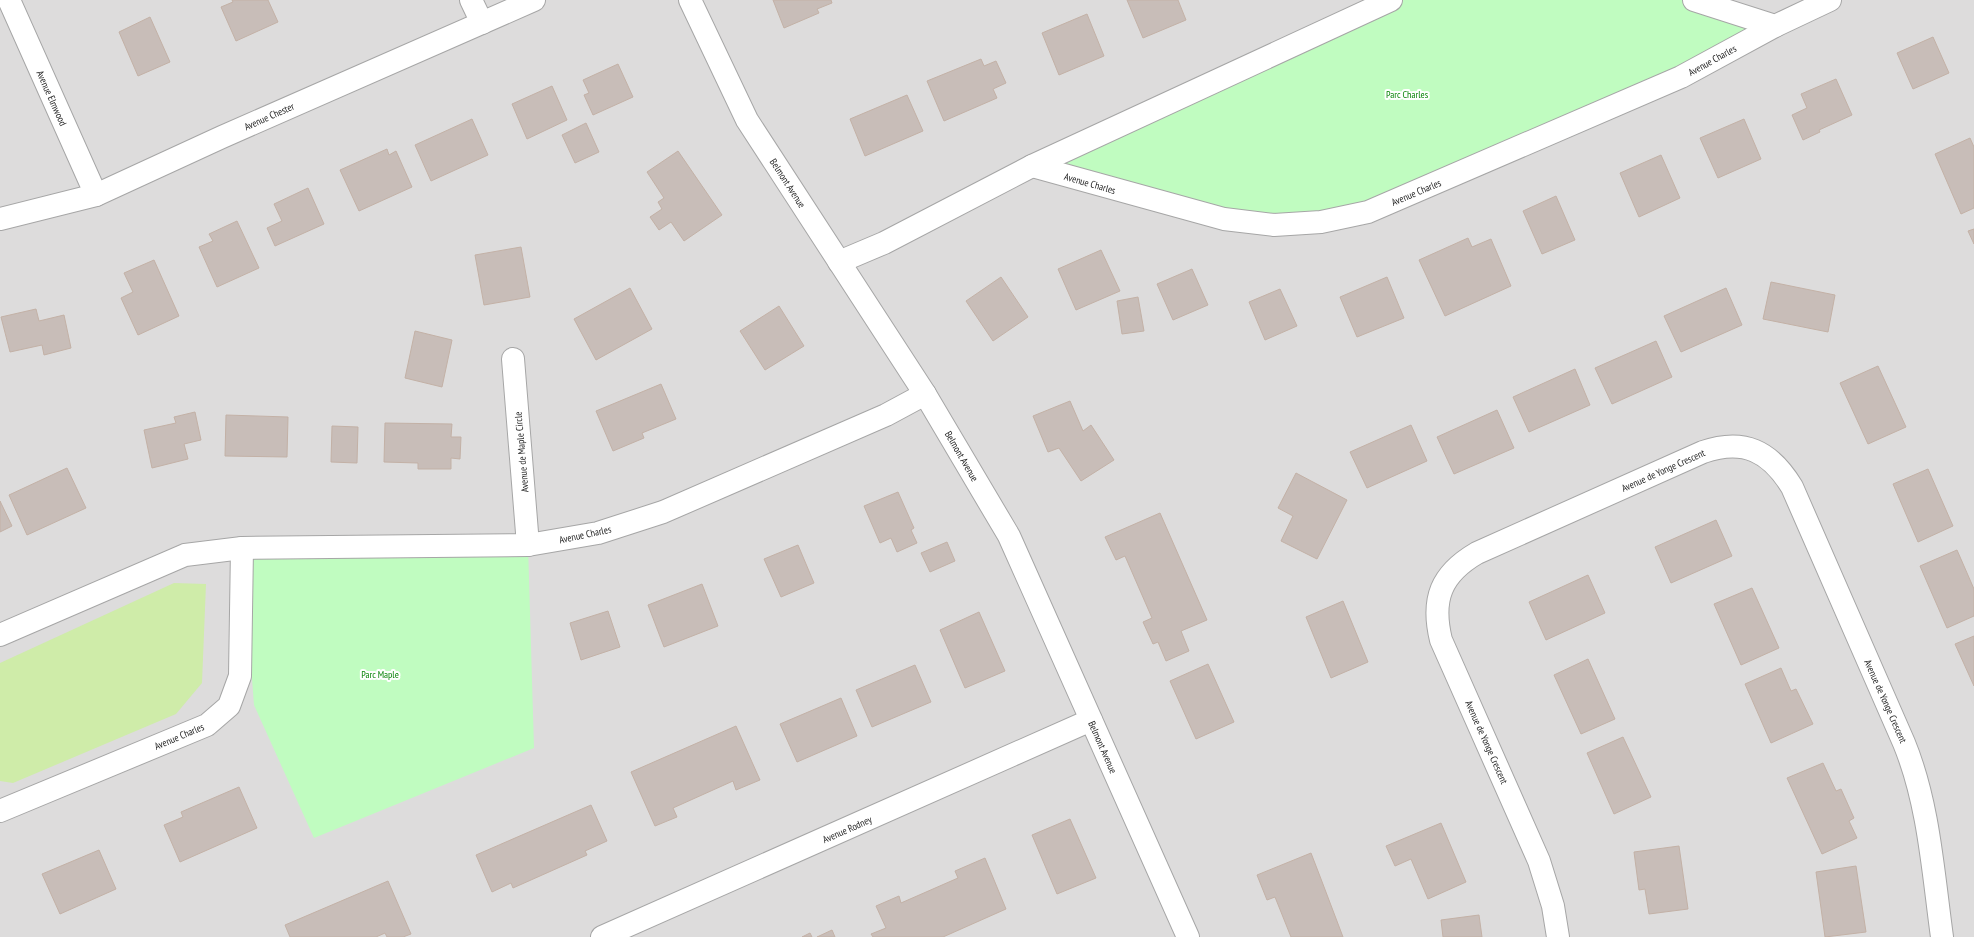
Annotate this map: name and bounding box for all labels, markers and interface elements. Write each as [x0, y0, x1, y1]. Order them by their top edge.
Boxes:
street label: Avenue Charles [1686, 42, 1739, 79]
street label: Avenue Elmwood [34, 68, 70, 128]
park label: Parc Charles [1386, 88, 1429, 101]
street label: Avenue Chester [242, 100, 296, 133]
street label: Belmont Avenue [767, 156, 808, 210]
street label: Avenue Charles [1063, 170, 1118, 197]
street label: Avenue Charles [1389, 176, 1444, 209]
street label: Avenue de Maple Circle [512, 411, 531, 493]
street label: Belmont Avenue [942, 429, 981, 484]
street label: Avenue de Yonge Crescent [1619, 446, 1707, 495]
street label: Avenue Charles [558, 522, 613, 546]
street label: Avenue de Yonge Crescent [1861, 657, 1910, 745]
park label: Parc Maple [361, 668, 399, 681]
street label: Avenue de Yonge Crescent [1462, 698, 1511, 786]
street label: Belmont Avenue [1085, 719, 1120, 776]
street label: Avenue Charles [152, 720, 207, 753]
street label: Avenue Rodney [821, 813, 874, 846]

